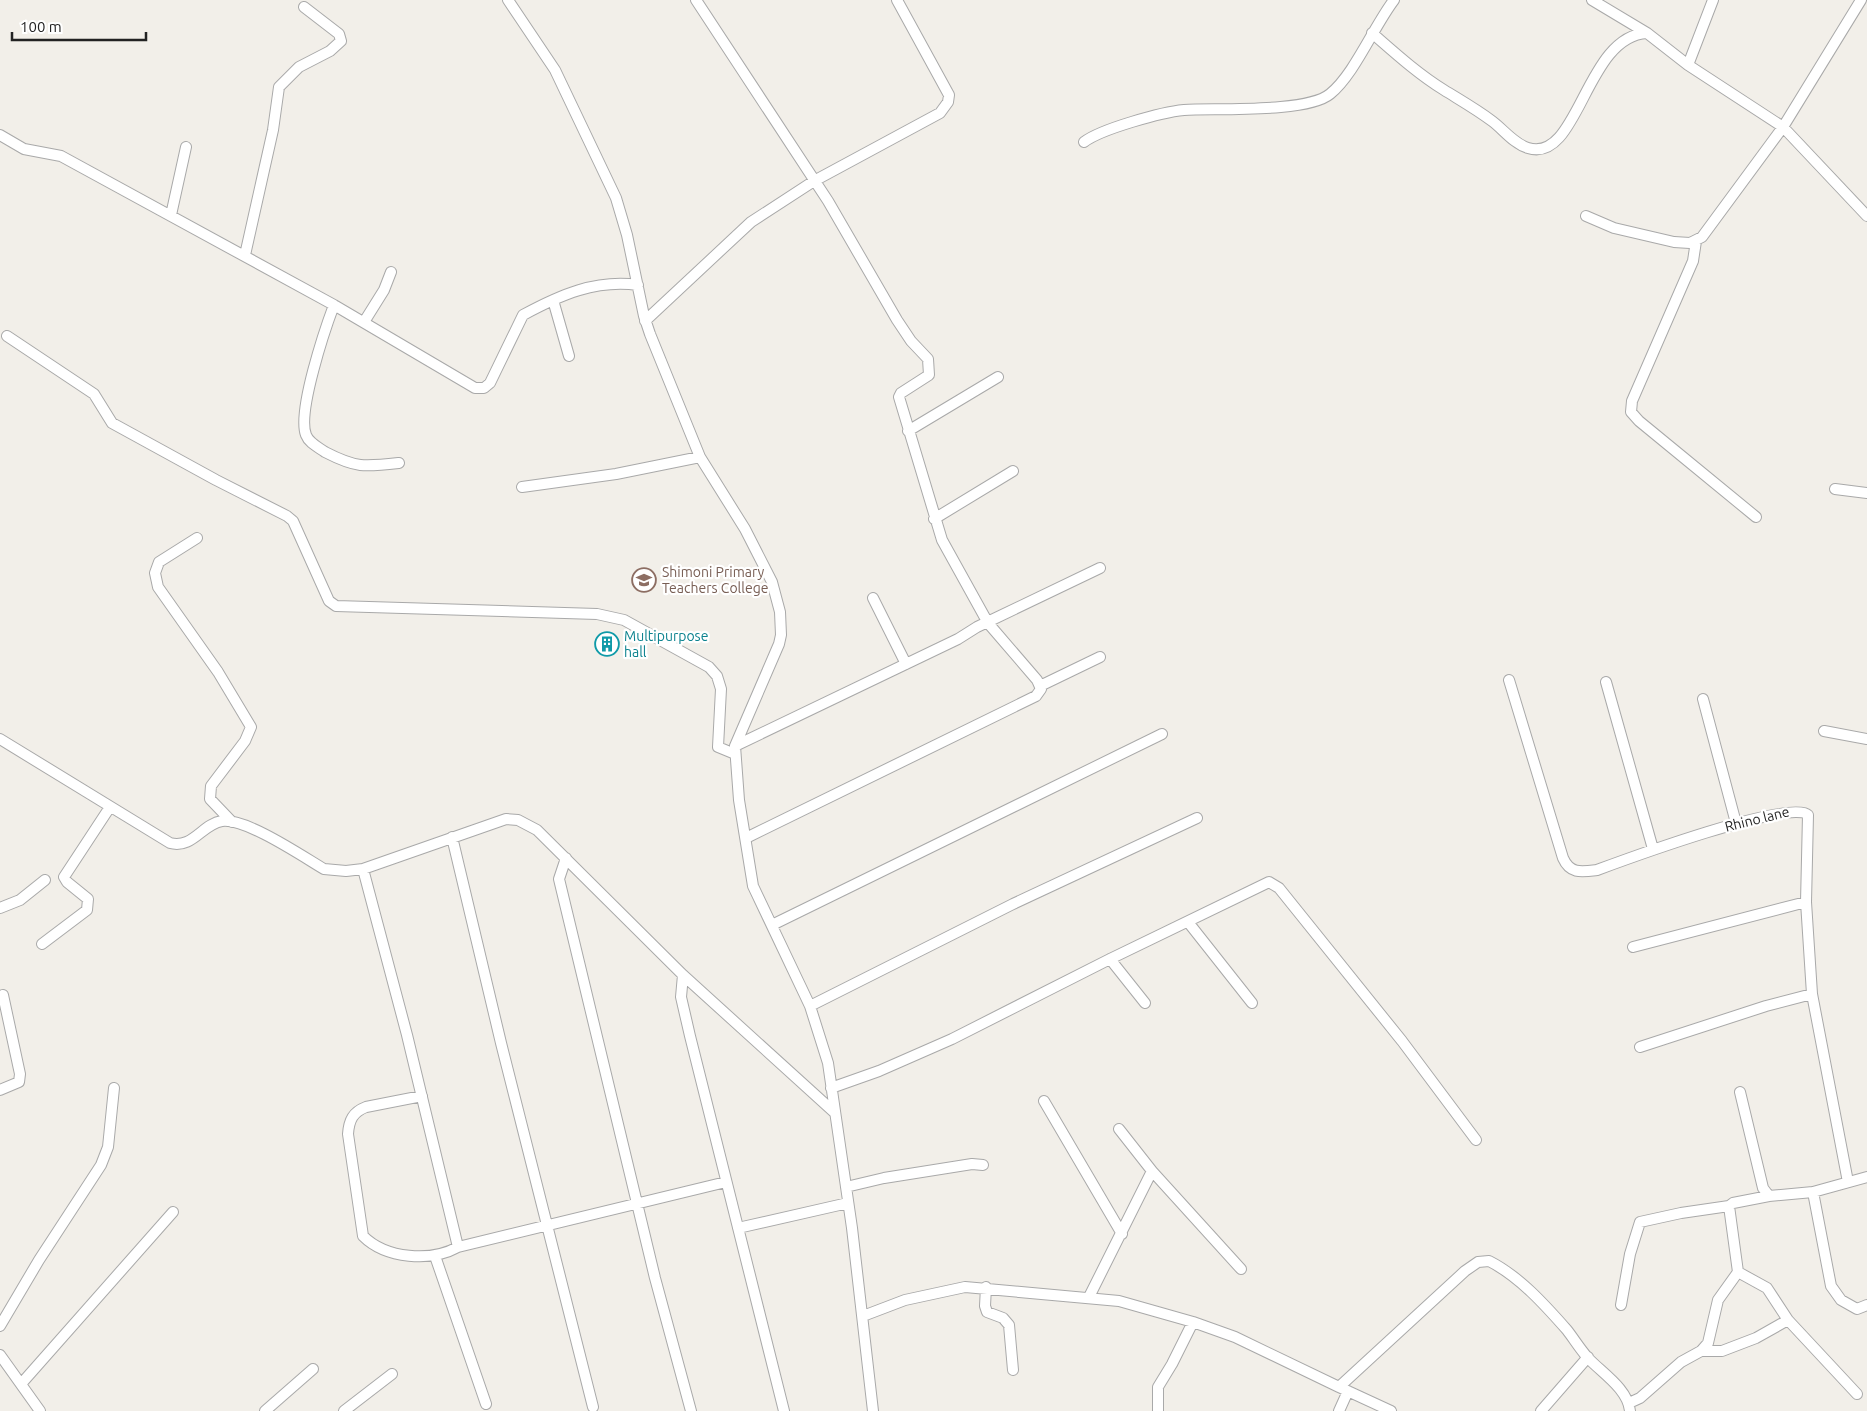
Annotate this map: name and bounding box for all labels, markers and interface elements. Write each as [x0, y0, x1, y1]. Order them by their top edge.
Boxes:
scale bar [12, 10, 146, 42]
text: 100 m [20, 18, 62, 35]
place label: Shimoni Primary Teachers College [662, 564, 768, 596]
school or university icon: Shimoni Primary Teachers College [631, 567, 657, 593]
place label: Multipurpose hall [624, 628, 708, 660]
building icon: Multipurpose hall [594, 631, 620, 657]
street label: Rhino lane [1723, 803, 1791, 835]

